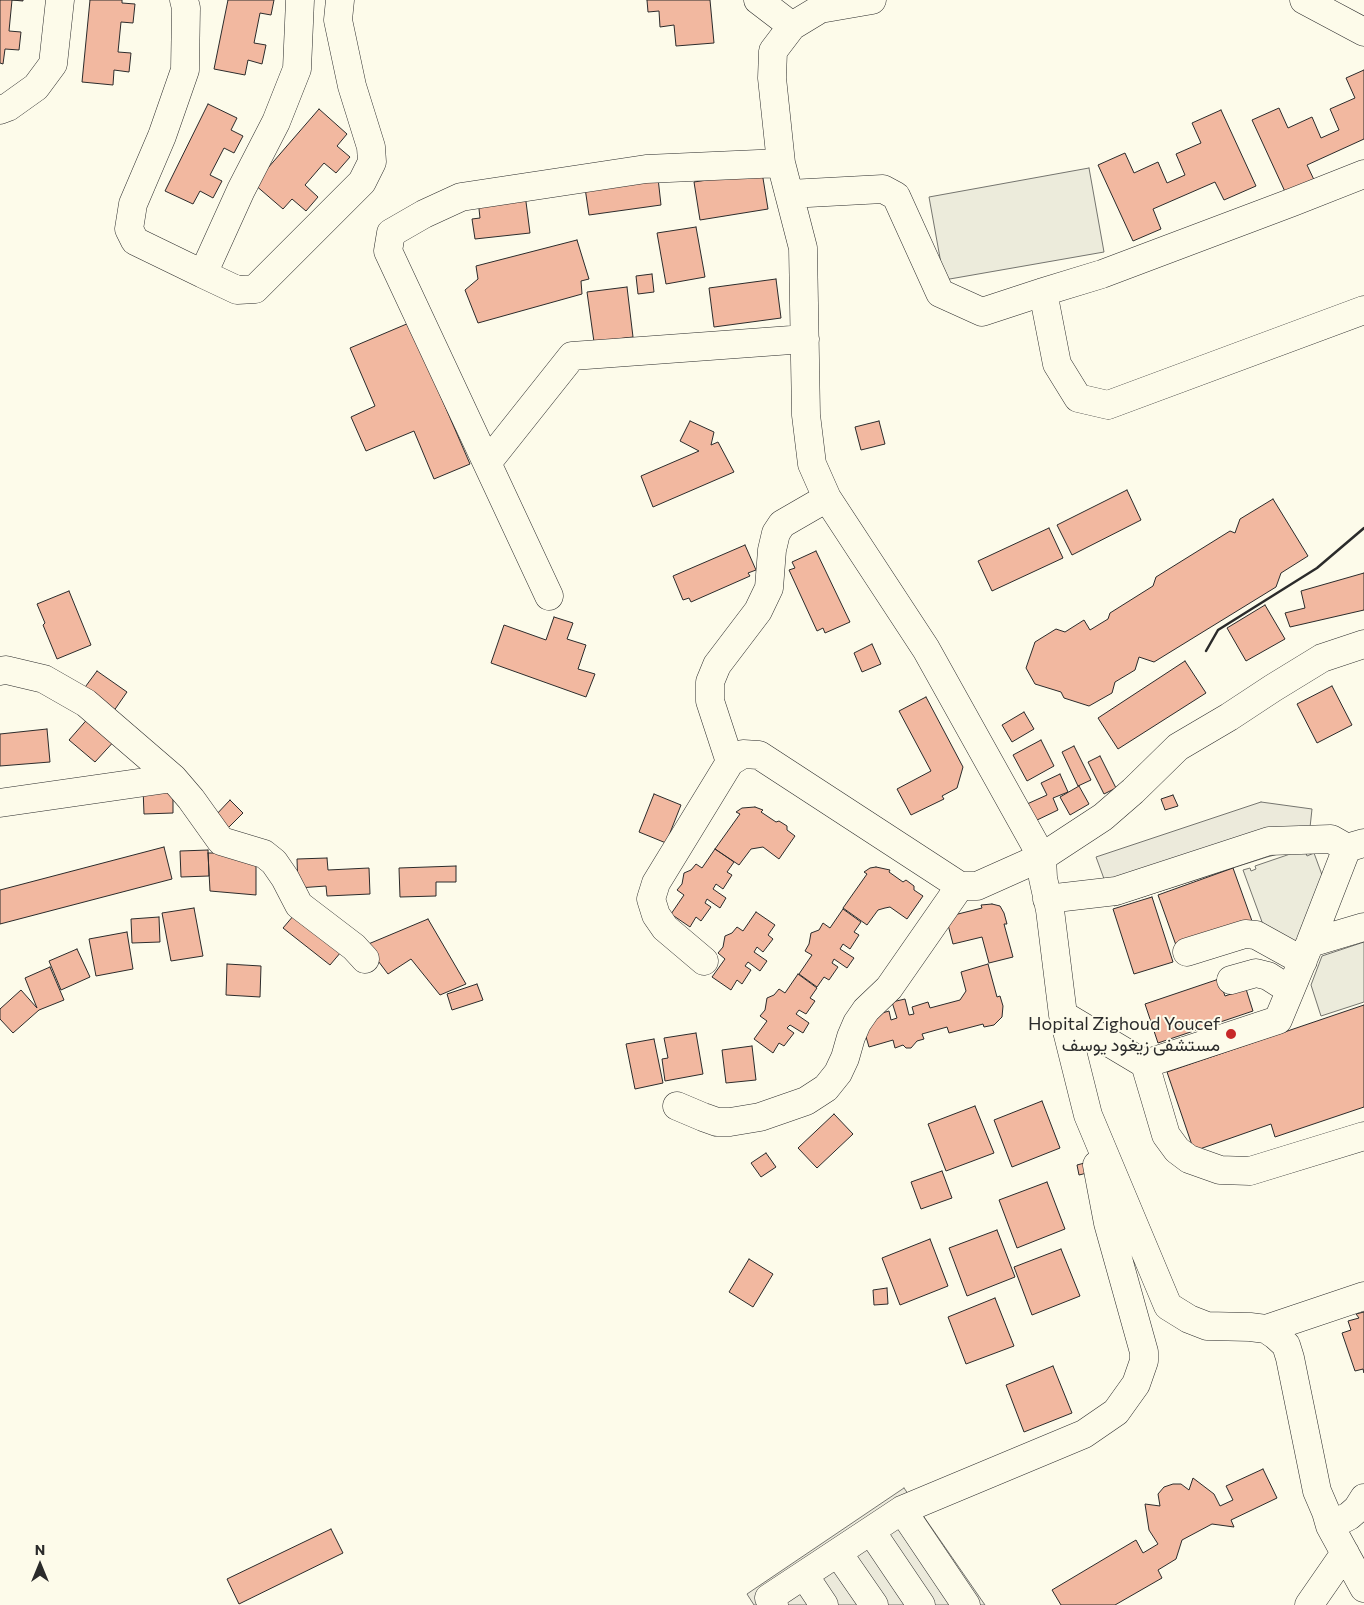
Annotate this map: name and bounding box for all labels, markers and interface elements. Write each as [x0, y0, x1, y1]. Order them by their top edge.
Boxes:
place label: Hopital Zighoud Youcef مستشفى زيغود يوسف [1028, 1013, 1220, 1056]
marker: Hopital Zighoud Youcef مستشفى زيغود يوسف [1224, 1027, 1238, 1041]
north arrow [15, 1540, 65, 1590]
text: N [35, 1541, 45, 1558]

